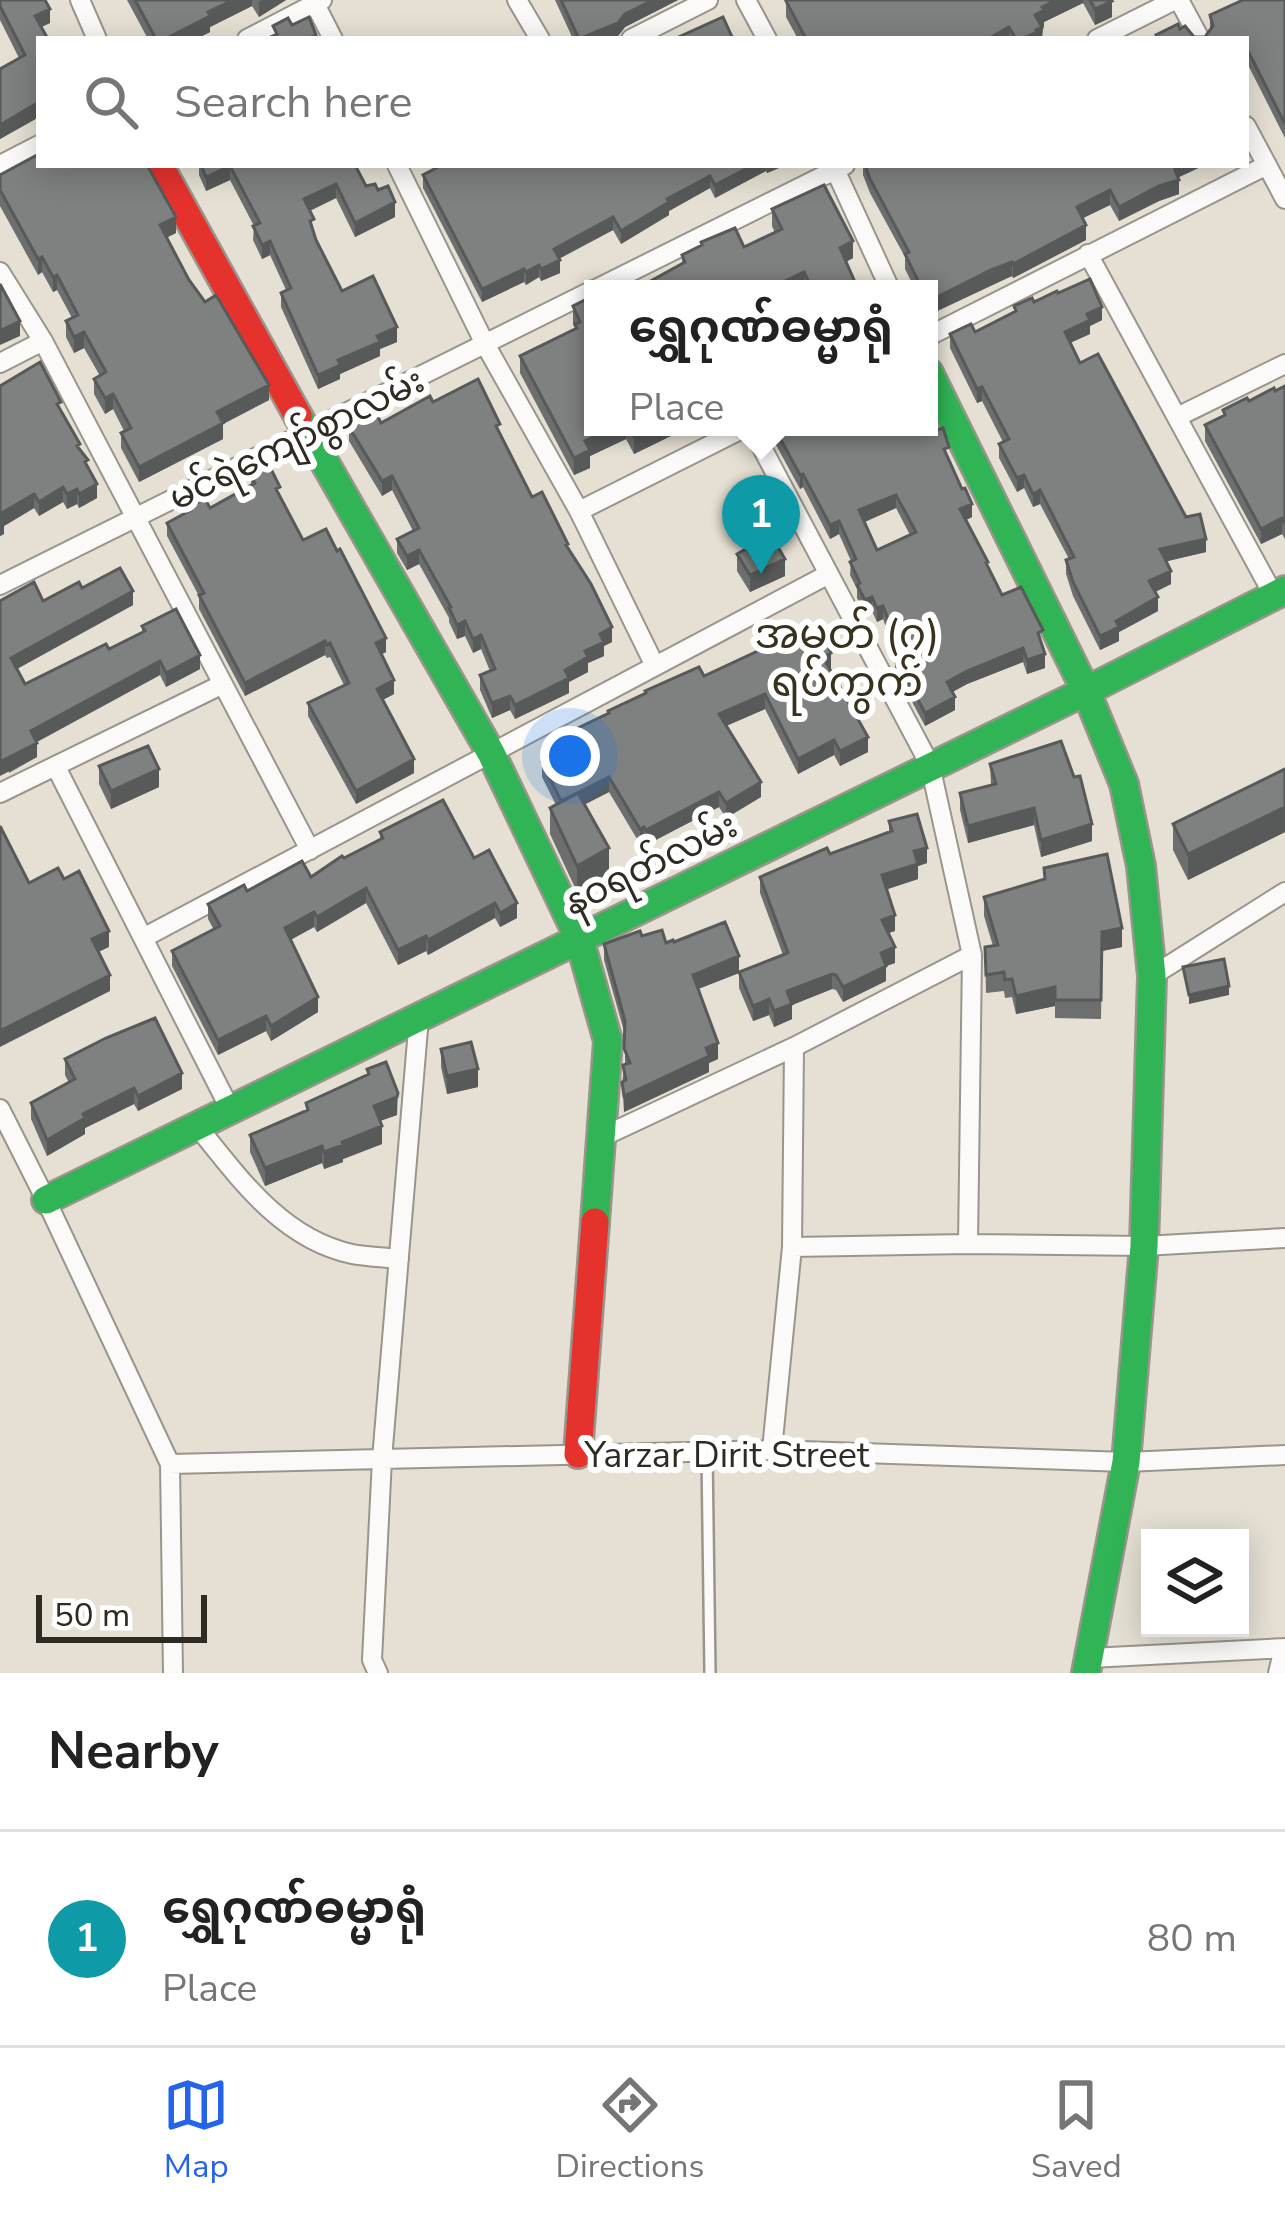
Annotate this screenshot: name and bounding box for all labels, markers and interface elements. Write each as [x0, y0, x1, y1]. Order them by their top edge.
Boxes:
search box [36, 36, 1249, 168]
icon: search [78, 69, 144, 135]
text: Search here [174, 72, 413, 133]
popup [584, 280, 938, 436]
text: ရွှေဂုဏ်ဓမ္မာရုံ [629, 297, 893, 358]
street label: မင်ရဲကျော်စွာလမ်း [160, 355, 434, 526]
text: Place [629, 381, 724, 434]
pin: 1 [722, 475, 800, 574]
district label: အမှတ် (၇) ရပ်ကွက် [754, 606, 940, 716]
your location [540, 726, 600, 786]
street label: နဝရတ်လမ်း [555, 800, 747, 931]
street label: Yarzar Dirit Street [584, 1431, 870, 1480]
map controls [1141, 1529, 1249, 1637]
button: layers [1141, 1529, 1249, 1637]
scale bar [36, 1589, 207, 1642]
text: 50 m [54, 1593, 130, 1638]
text: Nearby [48, 1716, 219, 1786]
text: ရွှေဂုဏ်ဓမ္မာရုံ [162, 1878, 426, 1939]
text: 1 [75, 1912, 99, 1965]
text: 80 m [1147, 1912, 1237, 1965]
text: Place [162, 1962, 257, 2015]
tab: Map [163, 2072, 229, 2189]
tab: Directions [556, 2072, 704, 2189]
tab: Saved [1031, 2072, 1122, 2189]

